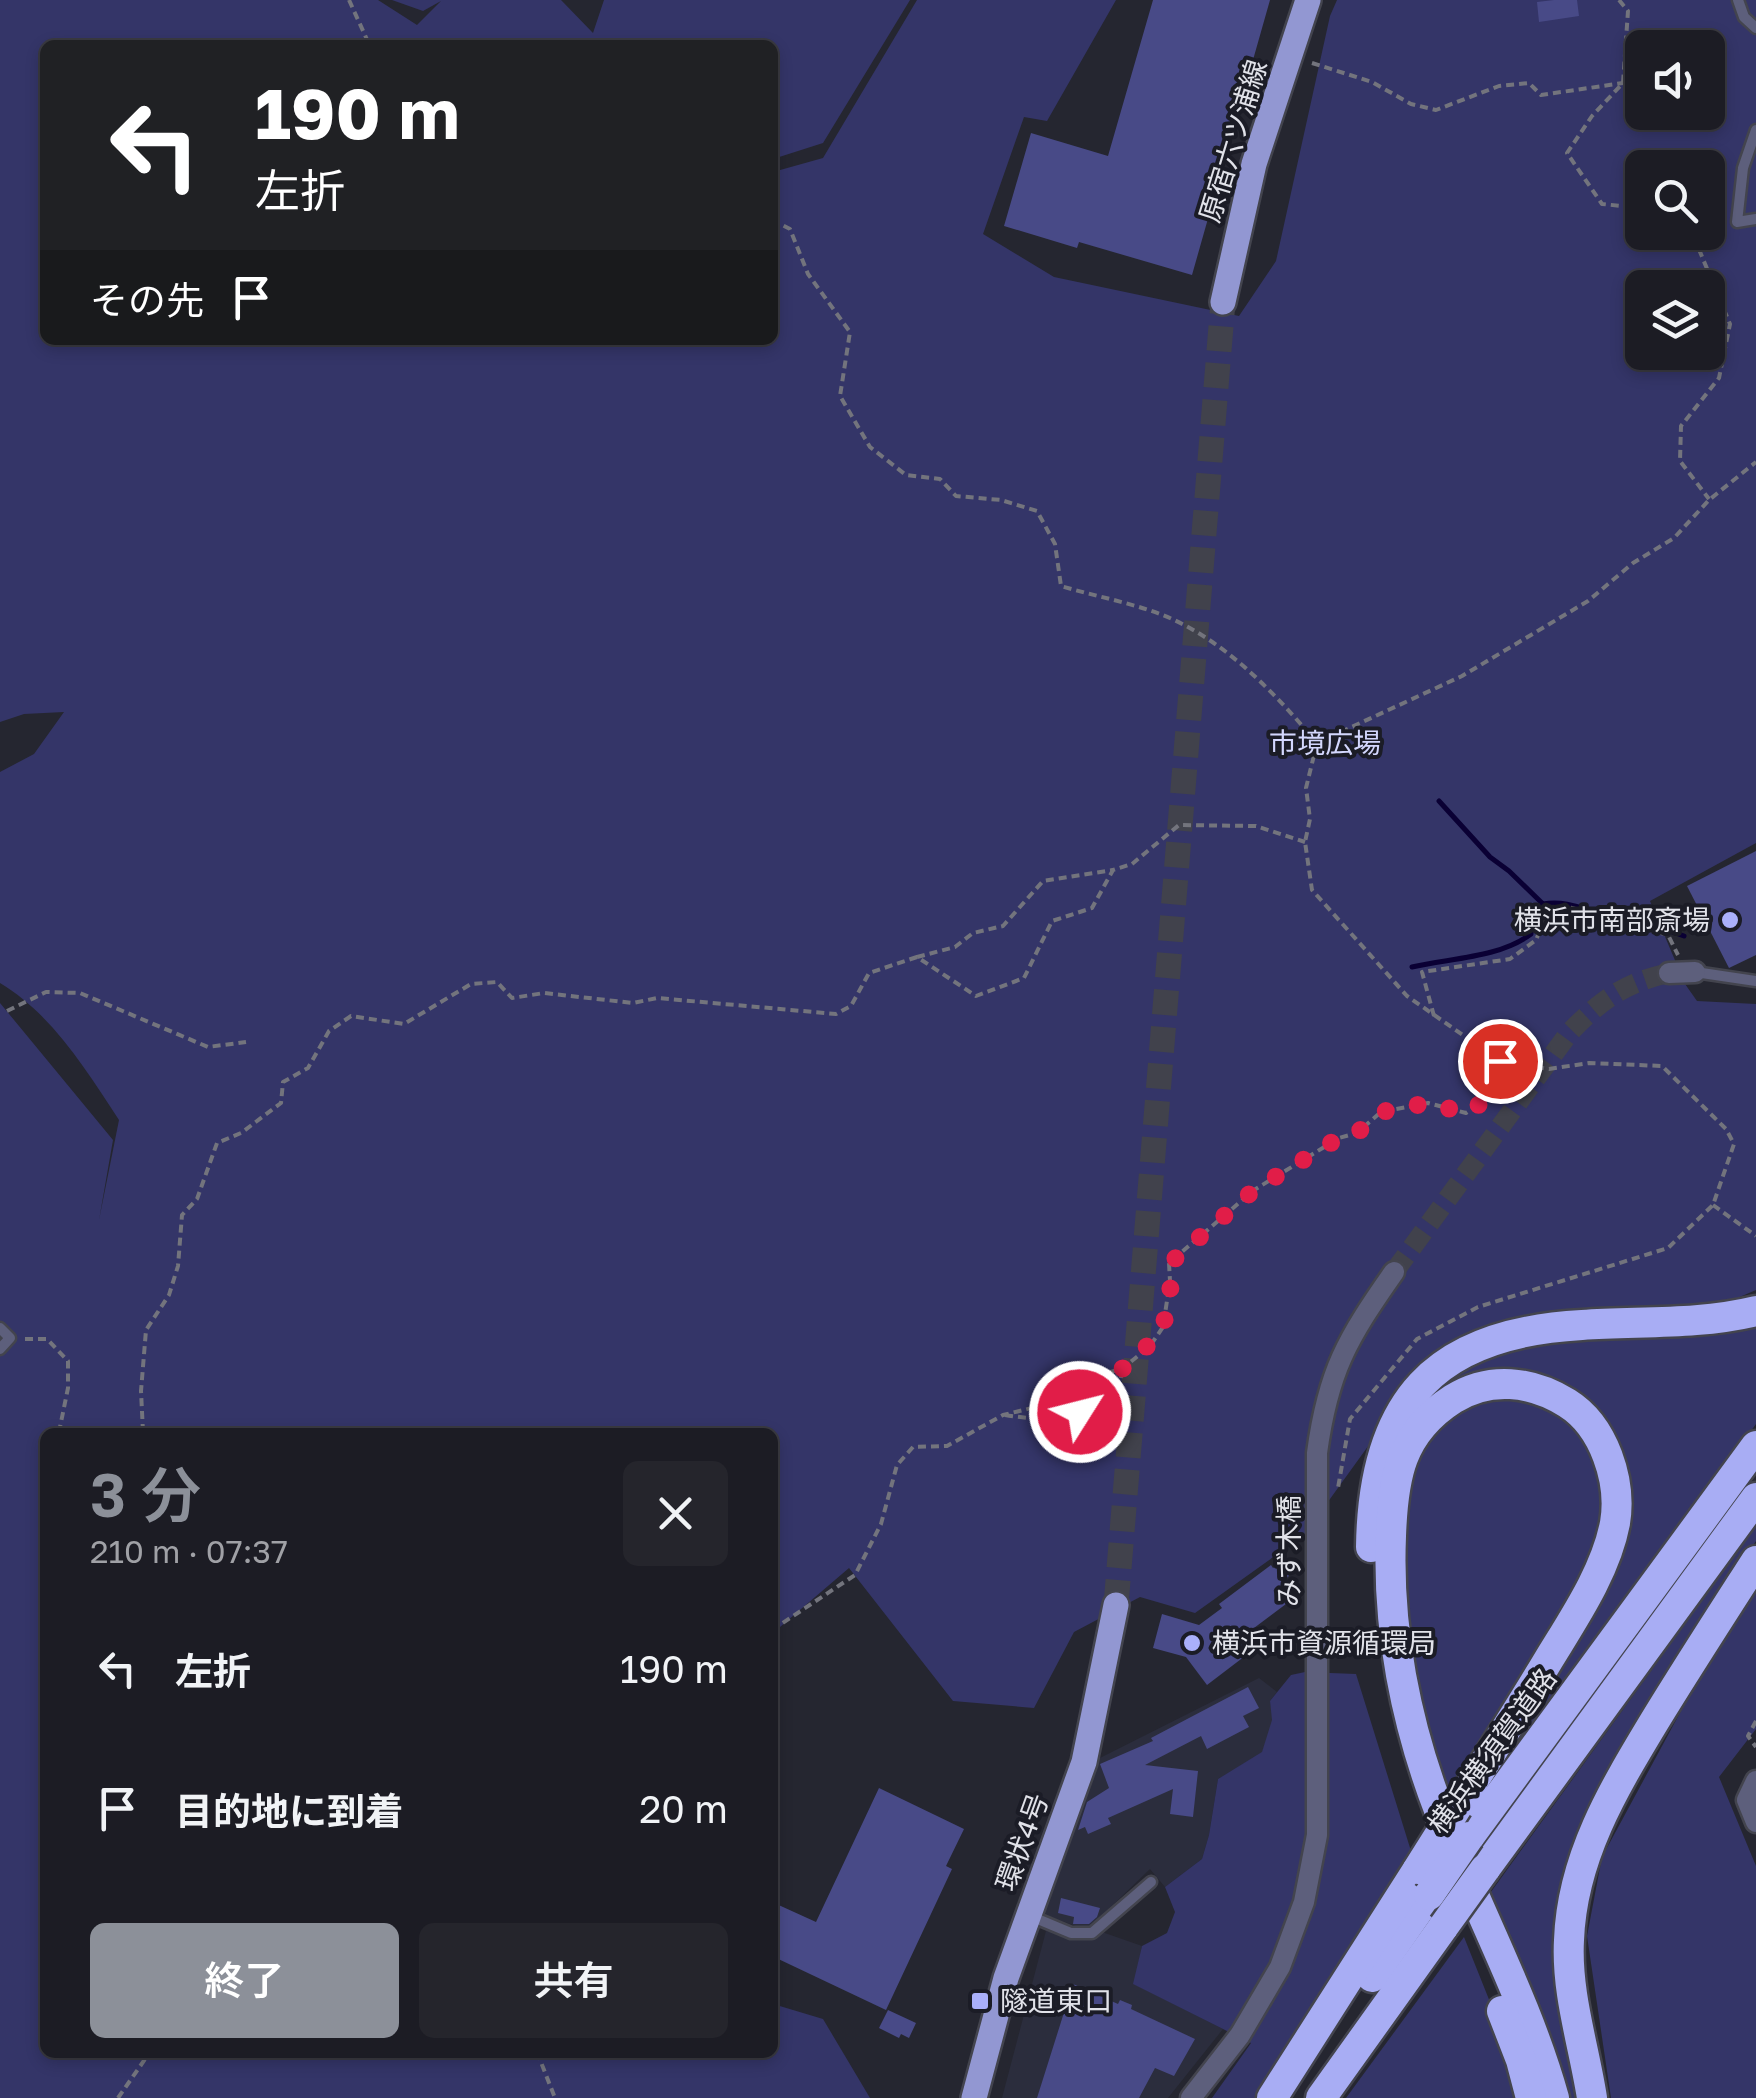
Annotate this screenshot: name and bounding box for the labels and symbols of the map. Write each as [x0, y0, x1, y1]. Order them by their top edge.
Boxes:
street label: 原宿六ツ浦線 [1192, 56, 1273, 226]
park label: 市境広場 [1269, 726, 1381, 759]
place label: 横浜市南部斎場 [1514, 903, 1710, 936]
marker: 横浜市南部斎場 [1719, 909, 1741, 931]
pin [1458, 1019, 1543, 1104]
position arrow [1028, 1360, 1132, 1464]
street label: みず木橋 [1272, 1495, 1305, 1607]
place label: 横浜市資源循環局 [1212, 1626, 1436, 1659]
marker: 横浜市資源循環局 [1181, 1632, 1203, 1654]
street label: 横浜横須賀道路 [1421, 1662, 1563, 1840]
street label: 環状4号 [989, 1789, 1054, 1895]
place label: 隧道東口 [1000, 1984, 1112, 2017]
marker: 隧道東口 [969, 1990, 991, 2012]

